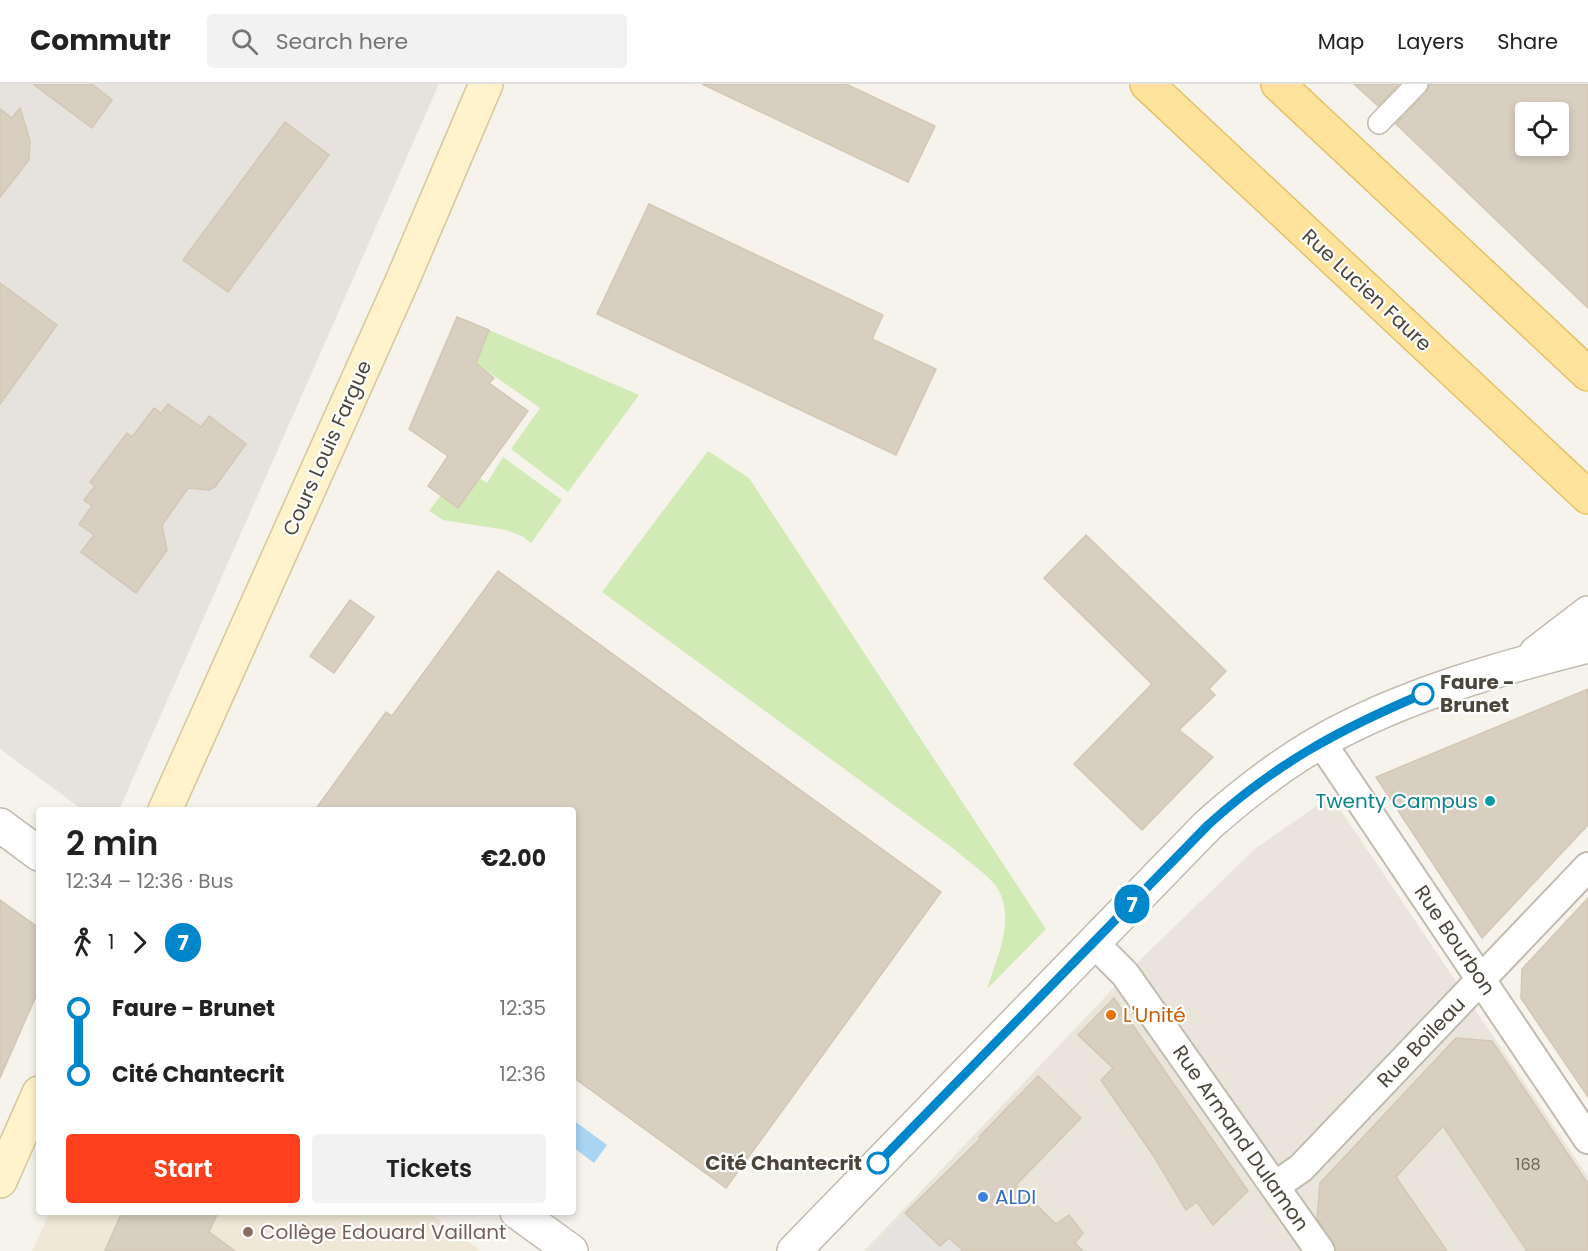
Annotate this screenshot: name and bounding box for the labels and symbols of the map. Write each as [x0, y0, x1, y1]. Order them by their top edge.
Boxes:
street label: Rue Lucien Faure [1296, 222, 1438, 358]
street label: Cours Louis Fargue [276, 356, 378, 540]
place label: Faure - Brunet [1440, 668, 1515, 719]
marker: Faure - Brunet [1412, 683, 1434, 705]
place label: Twenty Campus [1315, 787, 1478, 815]
marker: Twenty Campus [1483, 794, 1497, 808]
street label: Rue Bourbon [1408, 879, 1502, 1001]
line badge: 7 [1112, 884, 1152, 924]
street label: Rue Boileau [1371, 990, 1471, 1094]
place label: L'Unité [1123, 1001, 1186, 1029]
marker: L'Unité [1104, 1008, 1118, 1022]
street label: Rue Armand Dulamon [1166, 1039, 1316, 1237]
place label: Cité Chantecrit [705, 1149, 862, 1177]
marker: Cité Chantecrit [867, 1152, 889, 1174]
house number: 168 [1515, 1153, 1541, 1176]
place label: ALDI [995, 1183, 1036, 1211]
marker: ALDI [976, 1190, 990, 1204]
place label: Collège Edouard Vaillant [260, 1218, 506, 1246]
marker: Collège Edouard Vaillant [241, 1225, 255, 1239]

